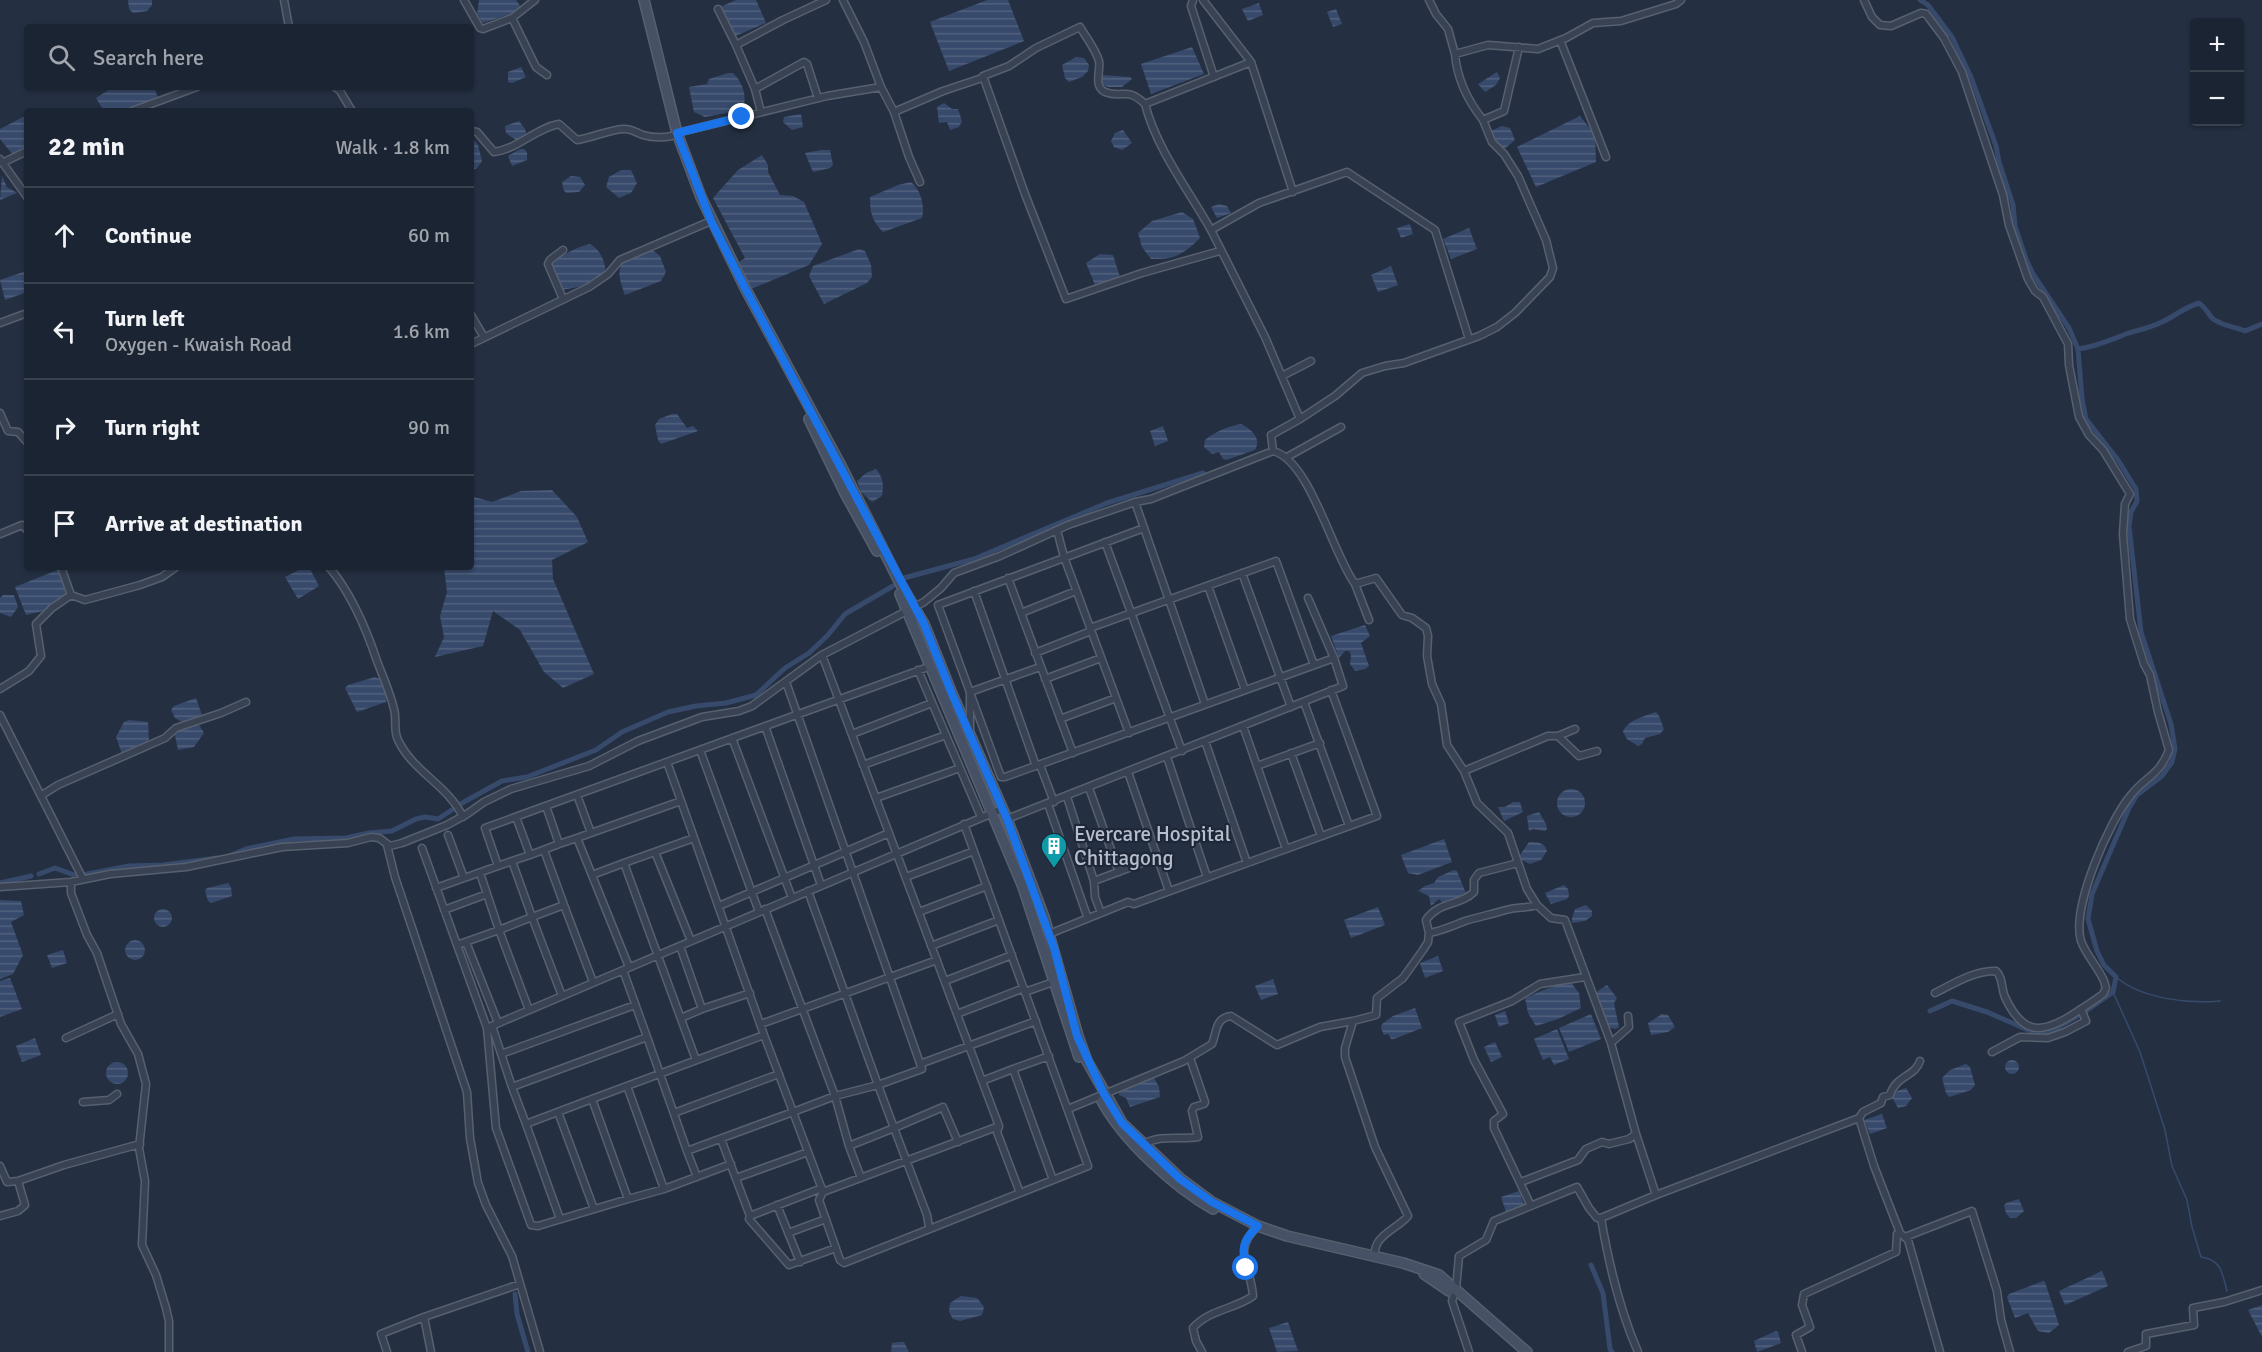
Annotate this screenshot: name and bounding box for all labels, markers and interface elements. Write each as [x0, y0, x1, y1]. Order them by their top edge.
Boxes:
map controls [2190, 18, 2244, 126]
button: + [2190, 18, 2244, 72]
search box [24, 24, 474, 90]
icon: search [45, 41, 78, 74]
text: Search here [93, 44, 204, 71]
button: − [2190, 72, 2244, 126]
route end [728, 103, 754, 129]
text: 22 min [48, 131, 125, 163]
text: Walk · 1.8 km [336, 135, 450, 160]
icon: ahead [48, 219, 81, 252]
text: Continue [105, 222, 192, 249]
text: 60 m [408, 223, 450, 248]
text: Turn left [105, 305, 185, 332]
icon: left [48, 315, 81, 348]
text: 1.6 km [393, 319, 450, 344]
text: Oxygen - Kwaish Road [105, 332, 292, 357]
icon: right [48, 411, 81, 444]
text: Turn right [105, 414, 200, 441]
text: 90 m [408, 415, 450, 440]
icon: arrive [48, 507, 81, 540]
text: Arrive at destination [105, 510, 302, 537]
place label: Evercare Hospital Chittagong [1074, 821, 1231, 871]
building icon: Evercare Hospital Chittagong [1039, 831, 1069, 869]
route start [1232, 1254, 1258, 1280]

